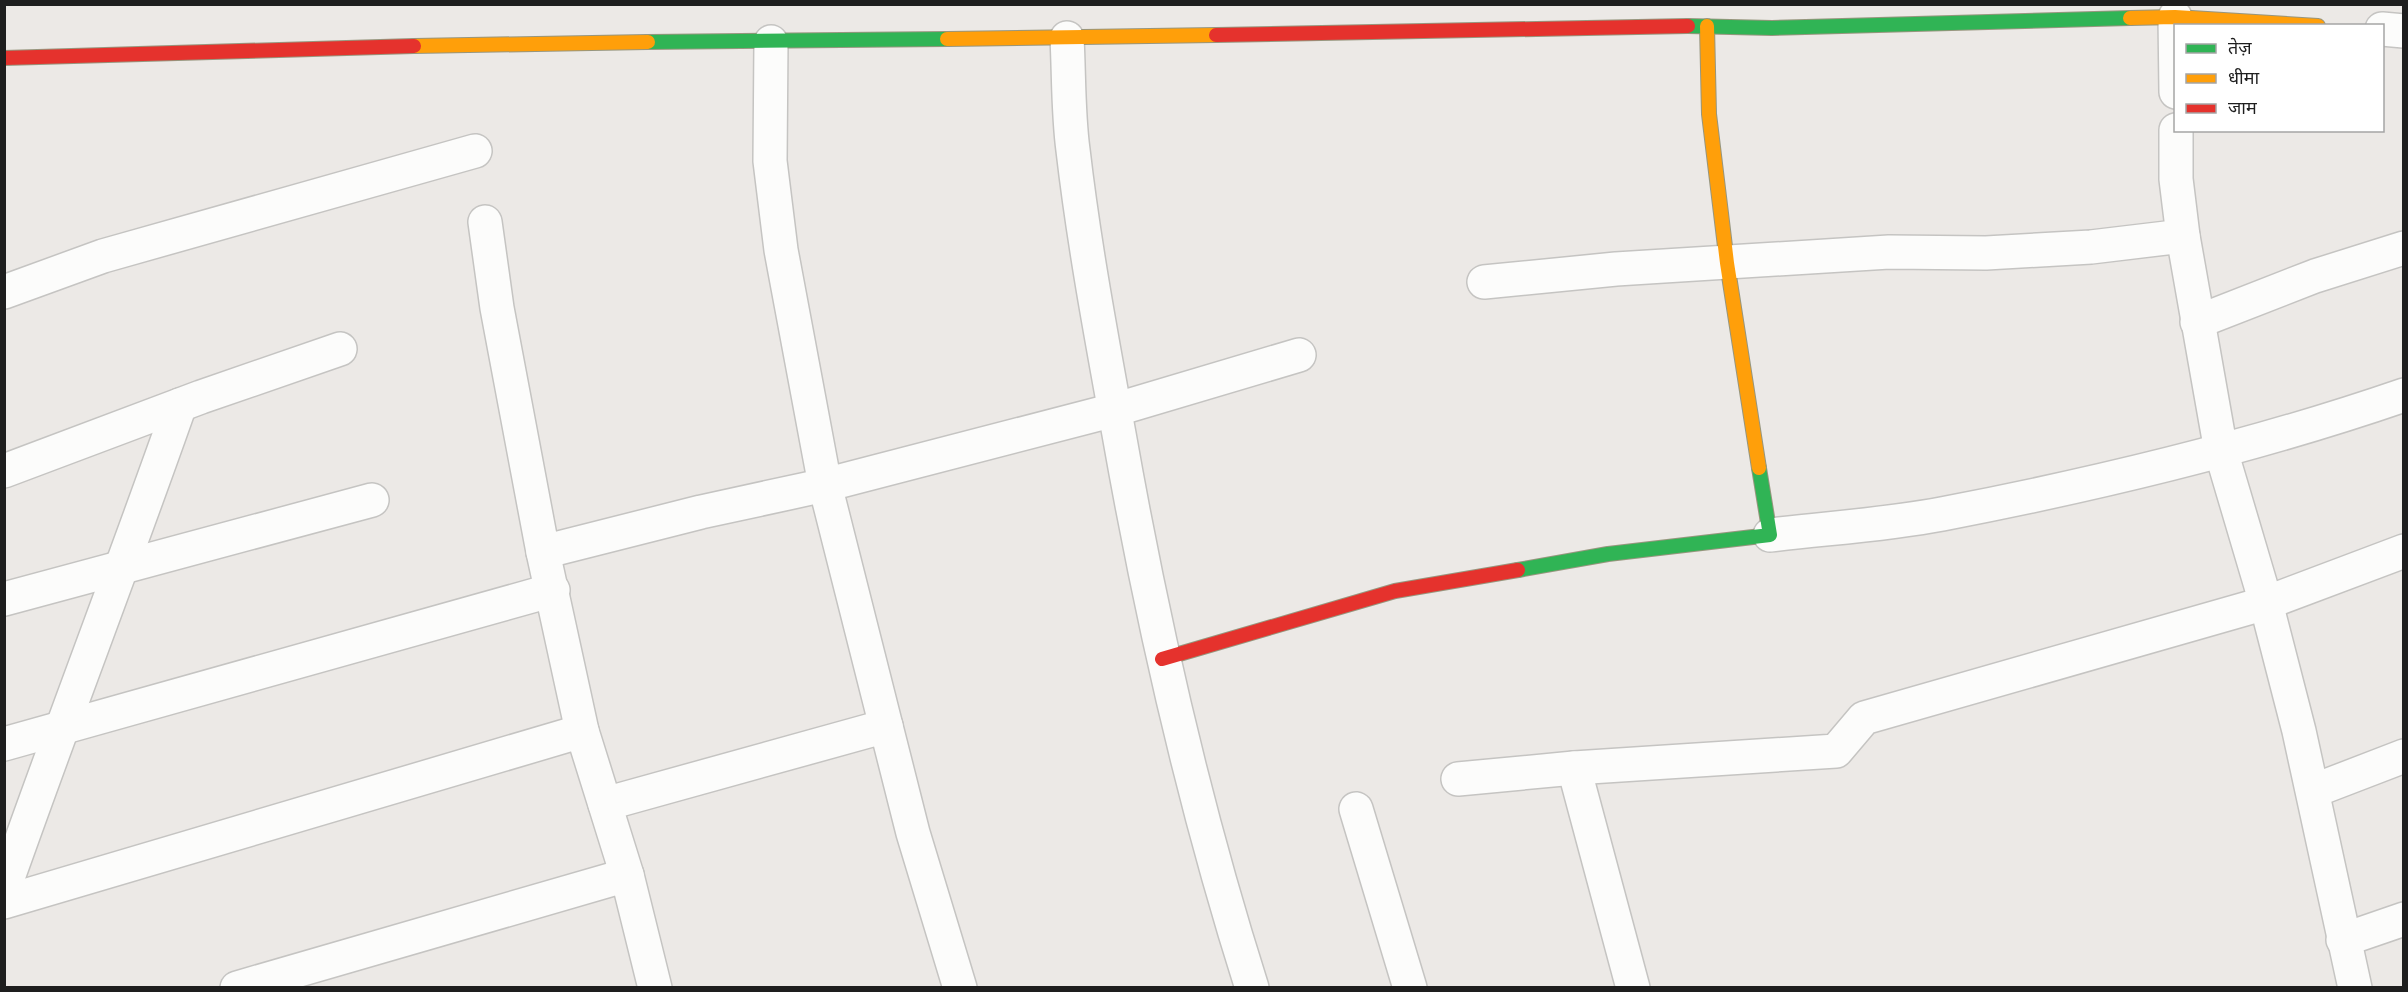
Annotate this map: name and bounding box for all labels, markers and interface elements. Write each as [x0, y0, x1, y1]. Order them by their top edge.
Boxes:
legend [2174, 24, 2384, 132]
text: तेज़ [2228, 37, 2252, 58]
text: धीमा [2228, 67, 2259, 88]
text: जाम [2228, 97, 2258, 118]

